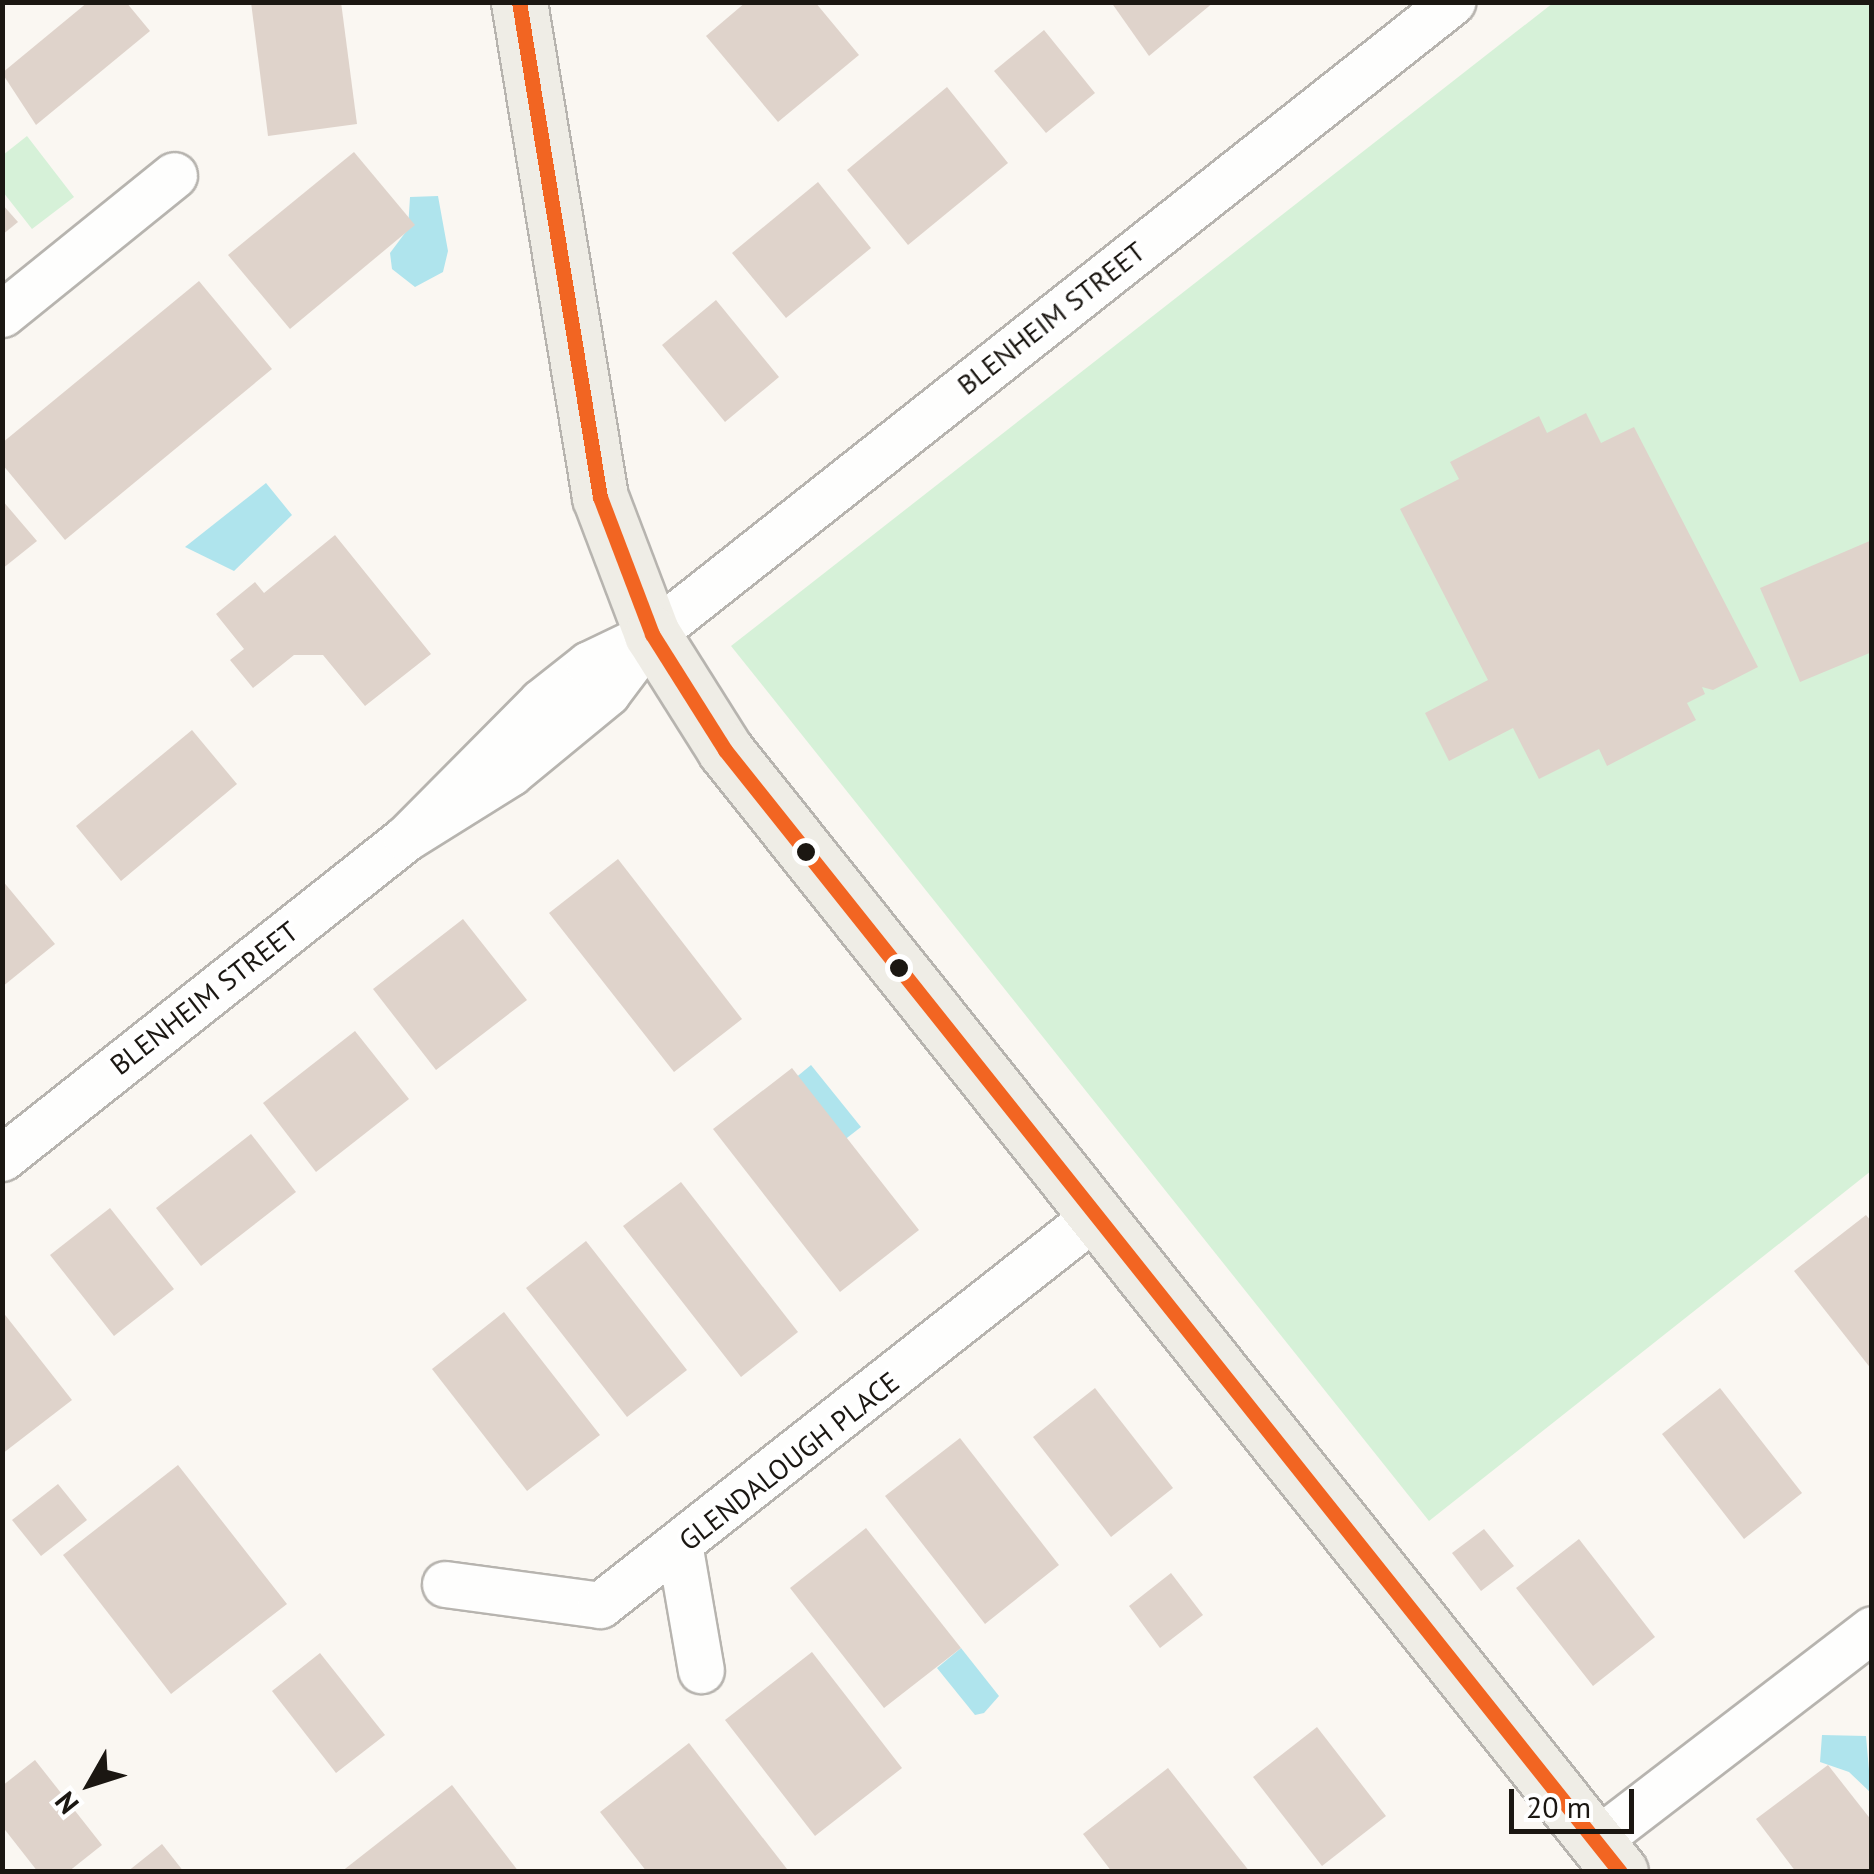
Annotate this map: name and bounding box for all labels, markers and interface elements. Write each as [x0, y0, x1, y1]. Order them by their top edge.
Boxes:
street label: BLENHEIM STREET [950, 234, 1152, 402]
unlabelled marker [796, 842, 816, 862]
street label: BLENHEIM STREET [103, 914, 305, 1082]
unlabelled marker [889, 958, 909, 978]
street label: GLENDALOUGH PLACE [672, 1365, 906, 1557]
north arrow [40, 1734, 140, 1834]
scale bar [1514, 1769, 1639, 1831]
text: N [46, 1784, 86, 1822]
text: 20 m [1526, 1787, 1591, 1826]

